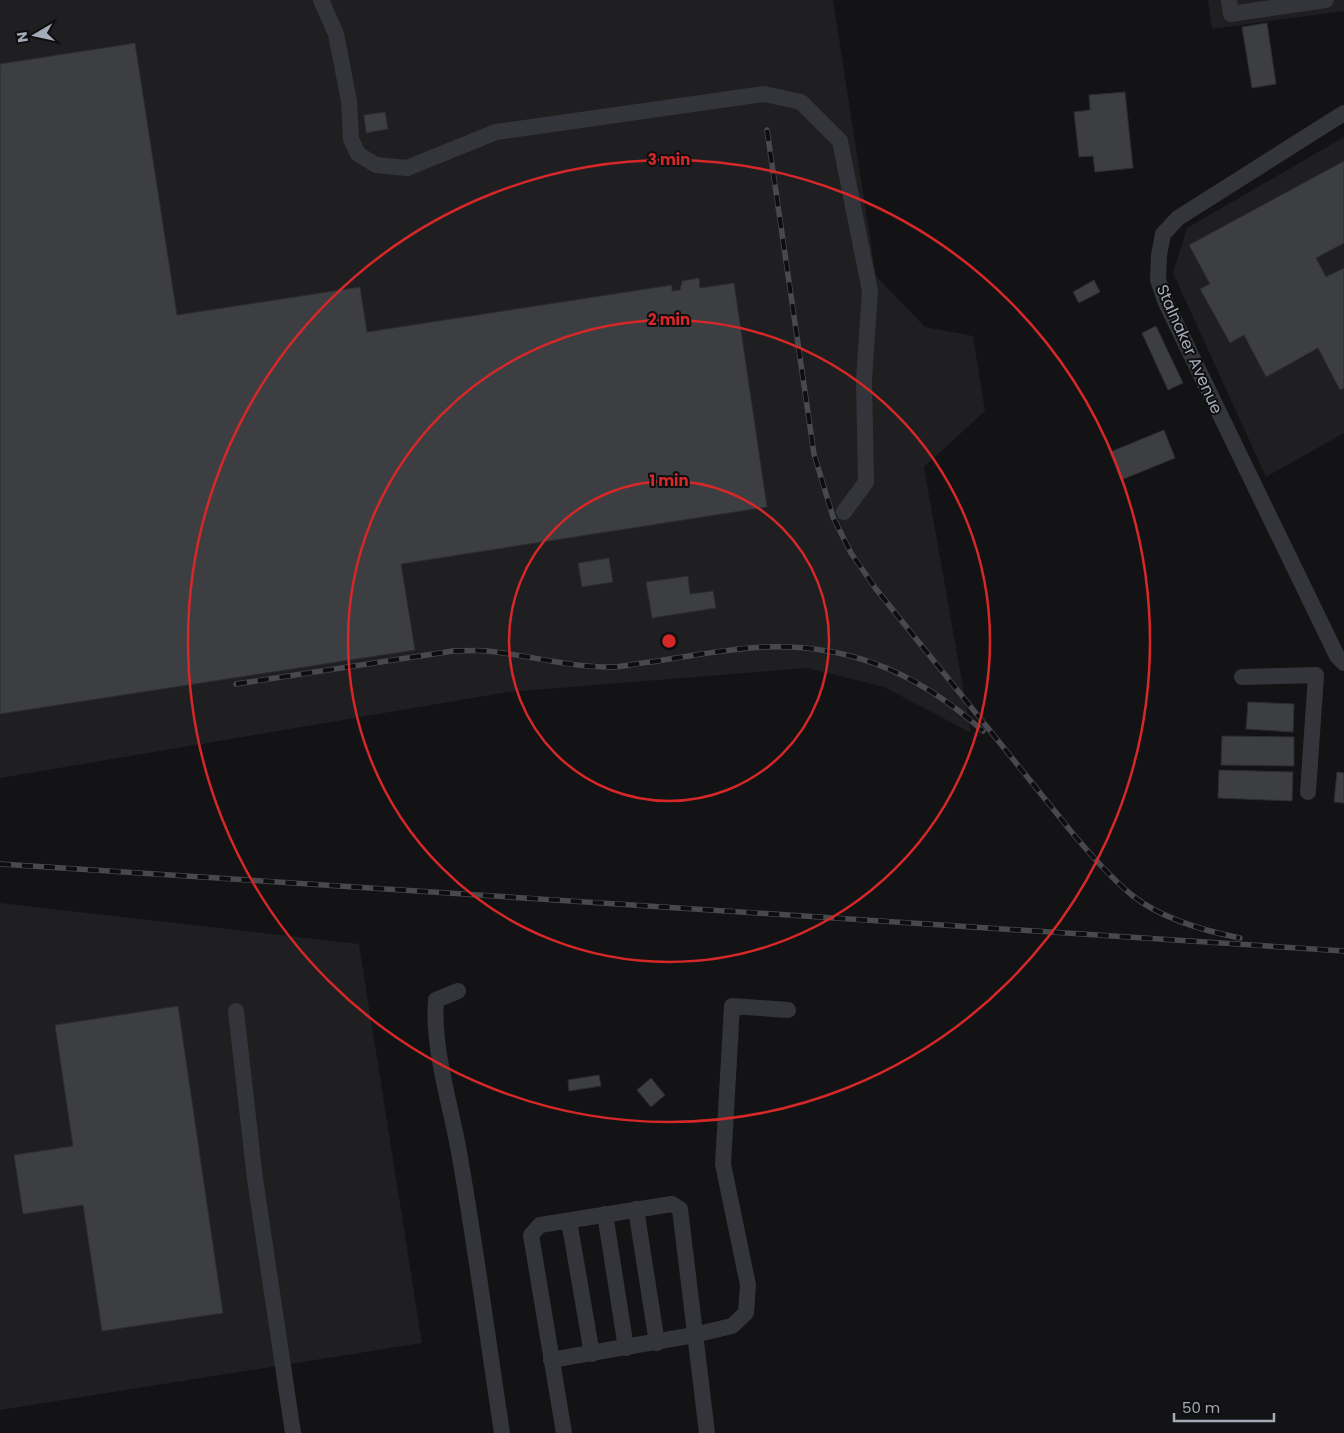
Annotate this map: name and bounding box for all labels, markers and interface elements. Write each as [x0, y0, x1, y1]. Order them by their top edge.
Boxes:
north arrow [10, 10, 60, 60]
text: N [11, 30, 33, 44]
text: 3 min [648, 149, 690, 170]
street label: Stalnaker Avenue [1151, 281, 1228, 418]
text: 2 min [648, 309, 690, 330]
text: 1 min [649, 470, 689, 491]
centre of rings [660, 632, 678, 650]
scale bar [1174, 1390, 1274, 1422]
text: 50 m [1182, 1397, 1220, 1418]

